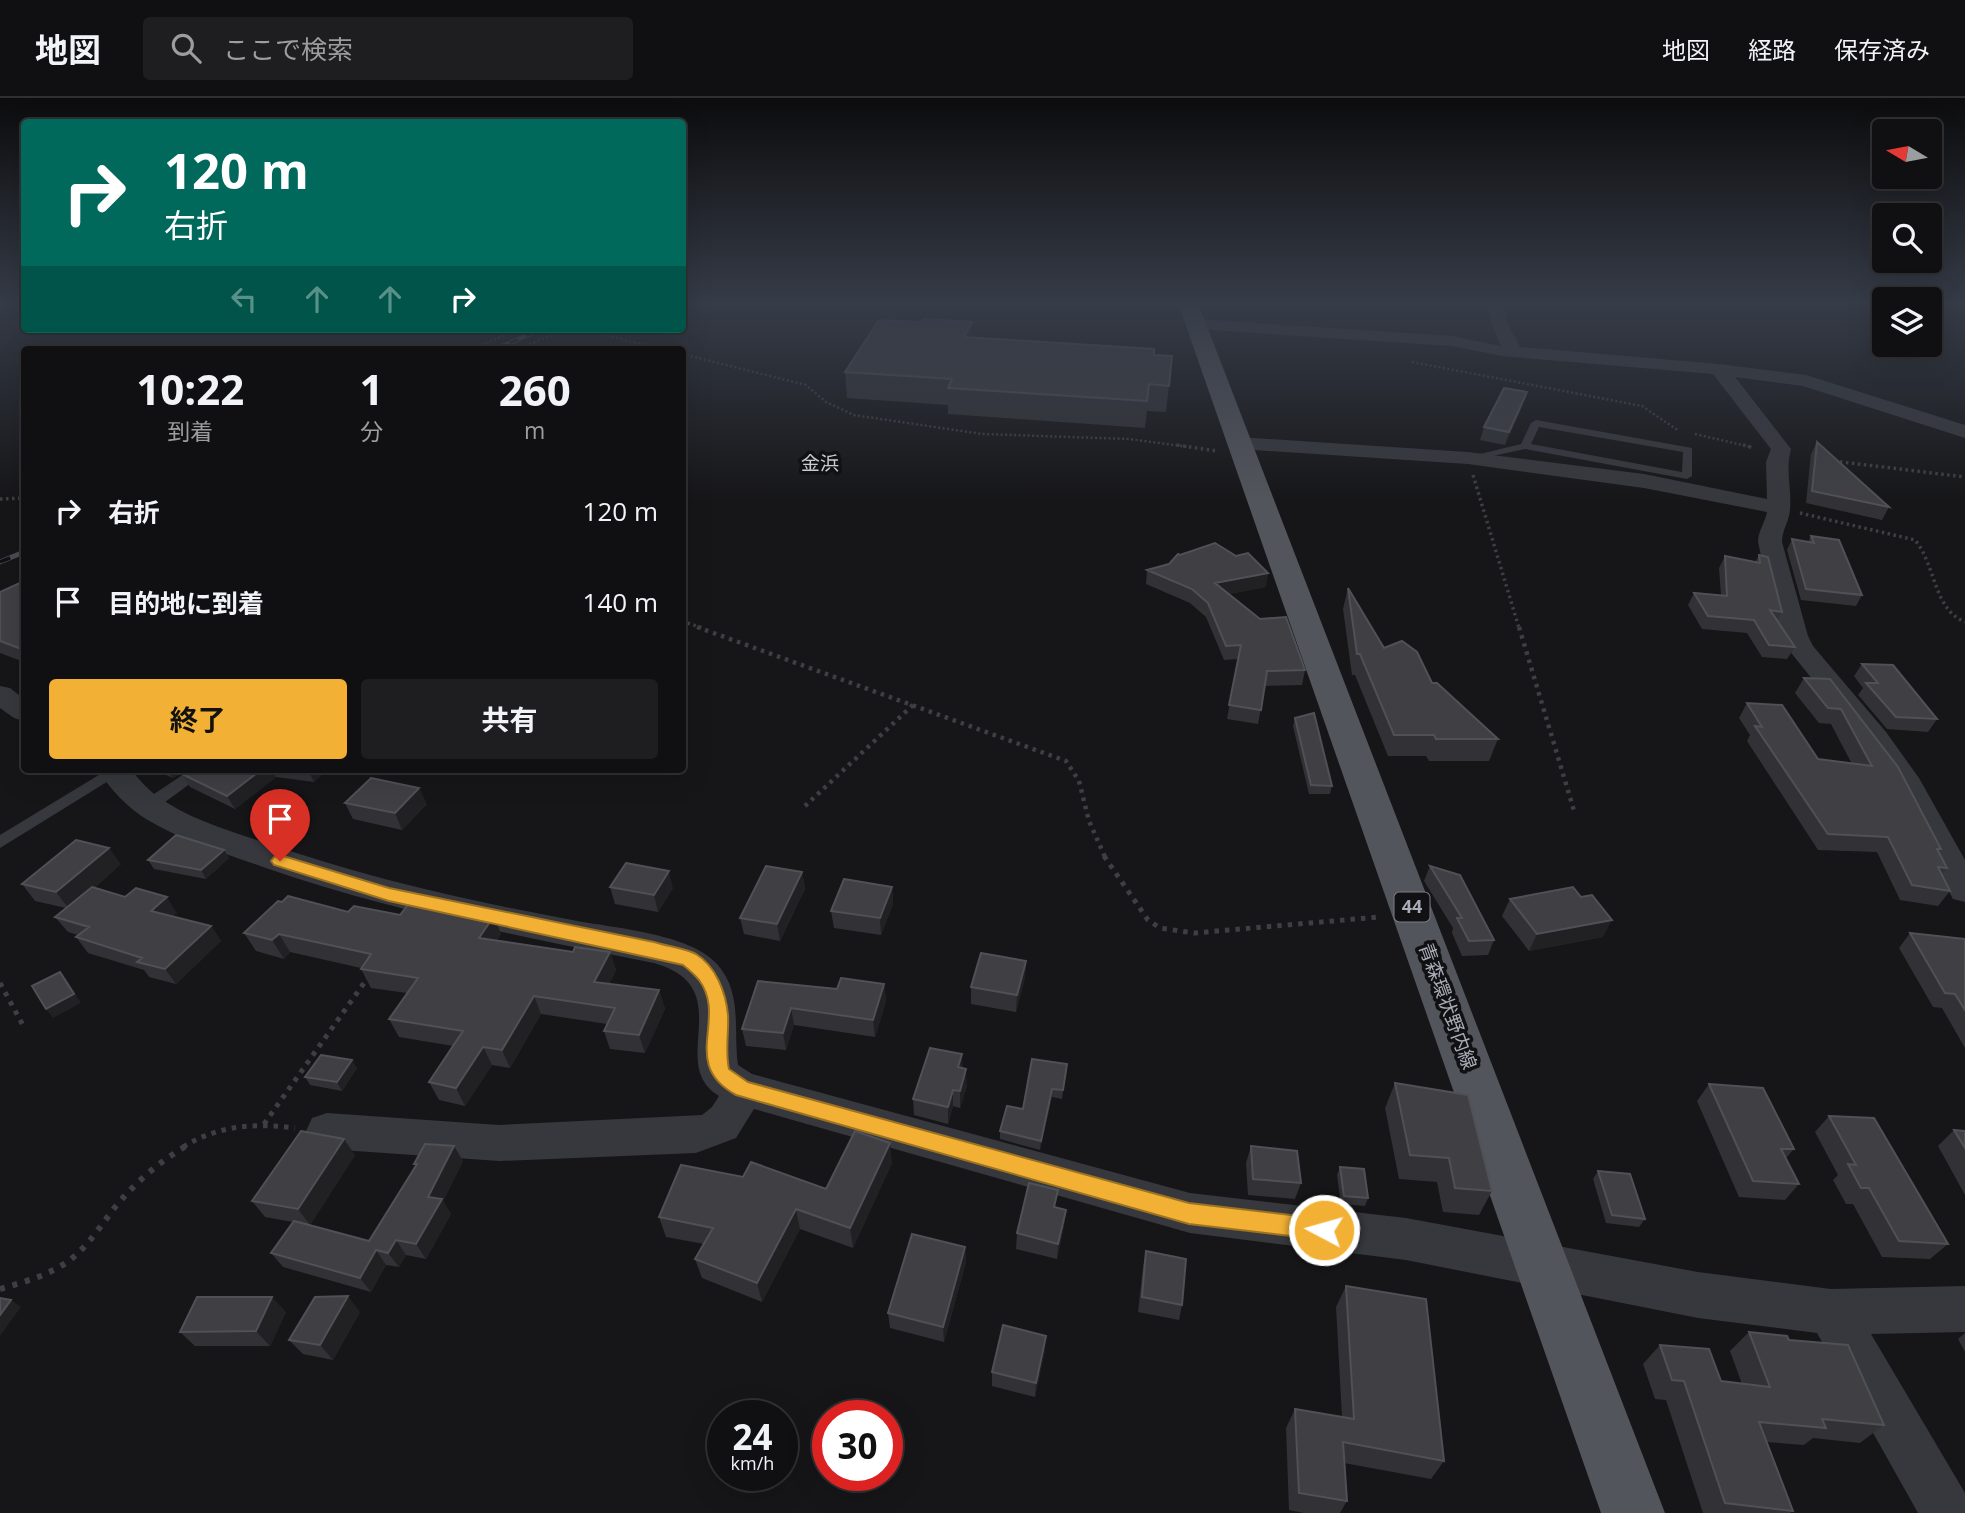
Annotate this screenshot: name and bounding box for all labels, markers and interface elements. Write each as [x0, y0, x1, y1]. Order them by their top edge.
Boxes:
search box [143, 17, 633, 80]
text: 地図 [35, 27, 101, 72]
icon: search [167, 29, 205, 67]
text: ここで検索 [223, 31, 353, 67]
text: 地図 [1662, 33, 1710, 66]
text: 経路 [1748, 33, 1796, 66]
text: 保存済み [1834, 33, 1930, 66]
north arrow [1872, 119, 1942, 189]
map controls [1872, 119, 1942, 357]
text: 120 m [164, 137, 309, 203]
icon: right [49, 147, 140, 238]
text: 右折 [164, 203, 228, 246]
button: search [1872, 203, 1942, 273]
icon: left [225, 280, 263, 318]
icon: ahead [298, 280, 336, 318]
icon: ahead [371, 280, 409, 318]
icon: right [444, 280, 482, 318]
button: layers [1872, 287, 1942, 357]
text: 10:22 [136, 360, 244, 417]
text: 1 [359, 360, 384, 417]
text: 260 [499, 361, 571, 418]
text: m [524, 414, 545, 446]
text: 到着 [167, 415, 213, 447]
text: 分 [360, 415, 383, 447]
district label: 金浜 [801, 450, 839, 476]
icon: right [49, 492, 87, 530]
text: 120 m [583, 493, 658, 529]
text: 右折 [108, 494, 160, 530]
icon: arrive [49, 583, 87, 621]
text: 140 m [583, 584, 658, 620]
text: 目的地に到着 [108, 585, 264, 621]
button: 終了 [49, 679, 347, 759]
button: 共有 [361, 679, 658, 759]
pin [250, 789, 310, 861]
icon: arrive [261, 800, 299, 838]
road number: 44 [1394, 892, 1430, 922]
street label: 青森環状野内線 [1413, 939, 1483, 1073]
position arrow [1287, 1193, 1361, 1267]
speed limit sign: 30 [812, 1400, 903, 1491]
text: 24 [732, 1413, 773, 1460]
text: km/h [731, 1451, 774, 1475]

